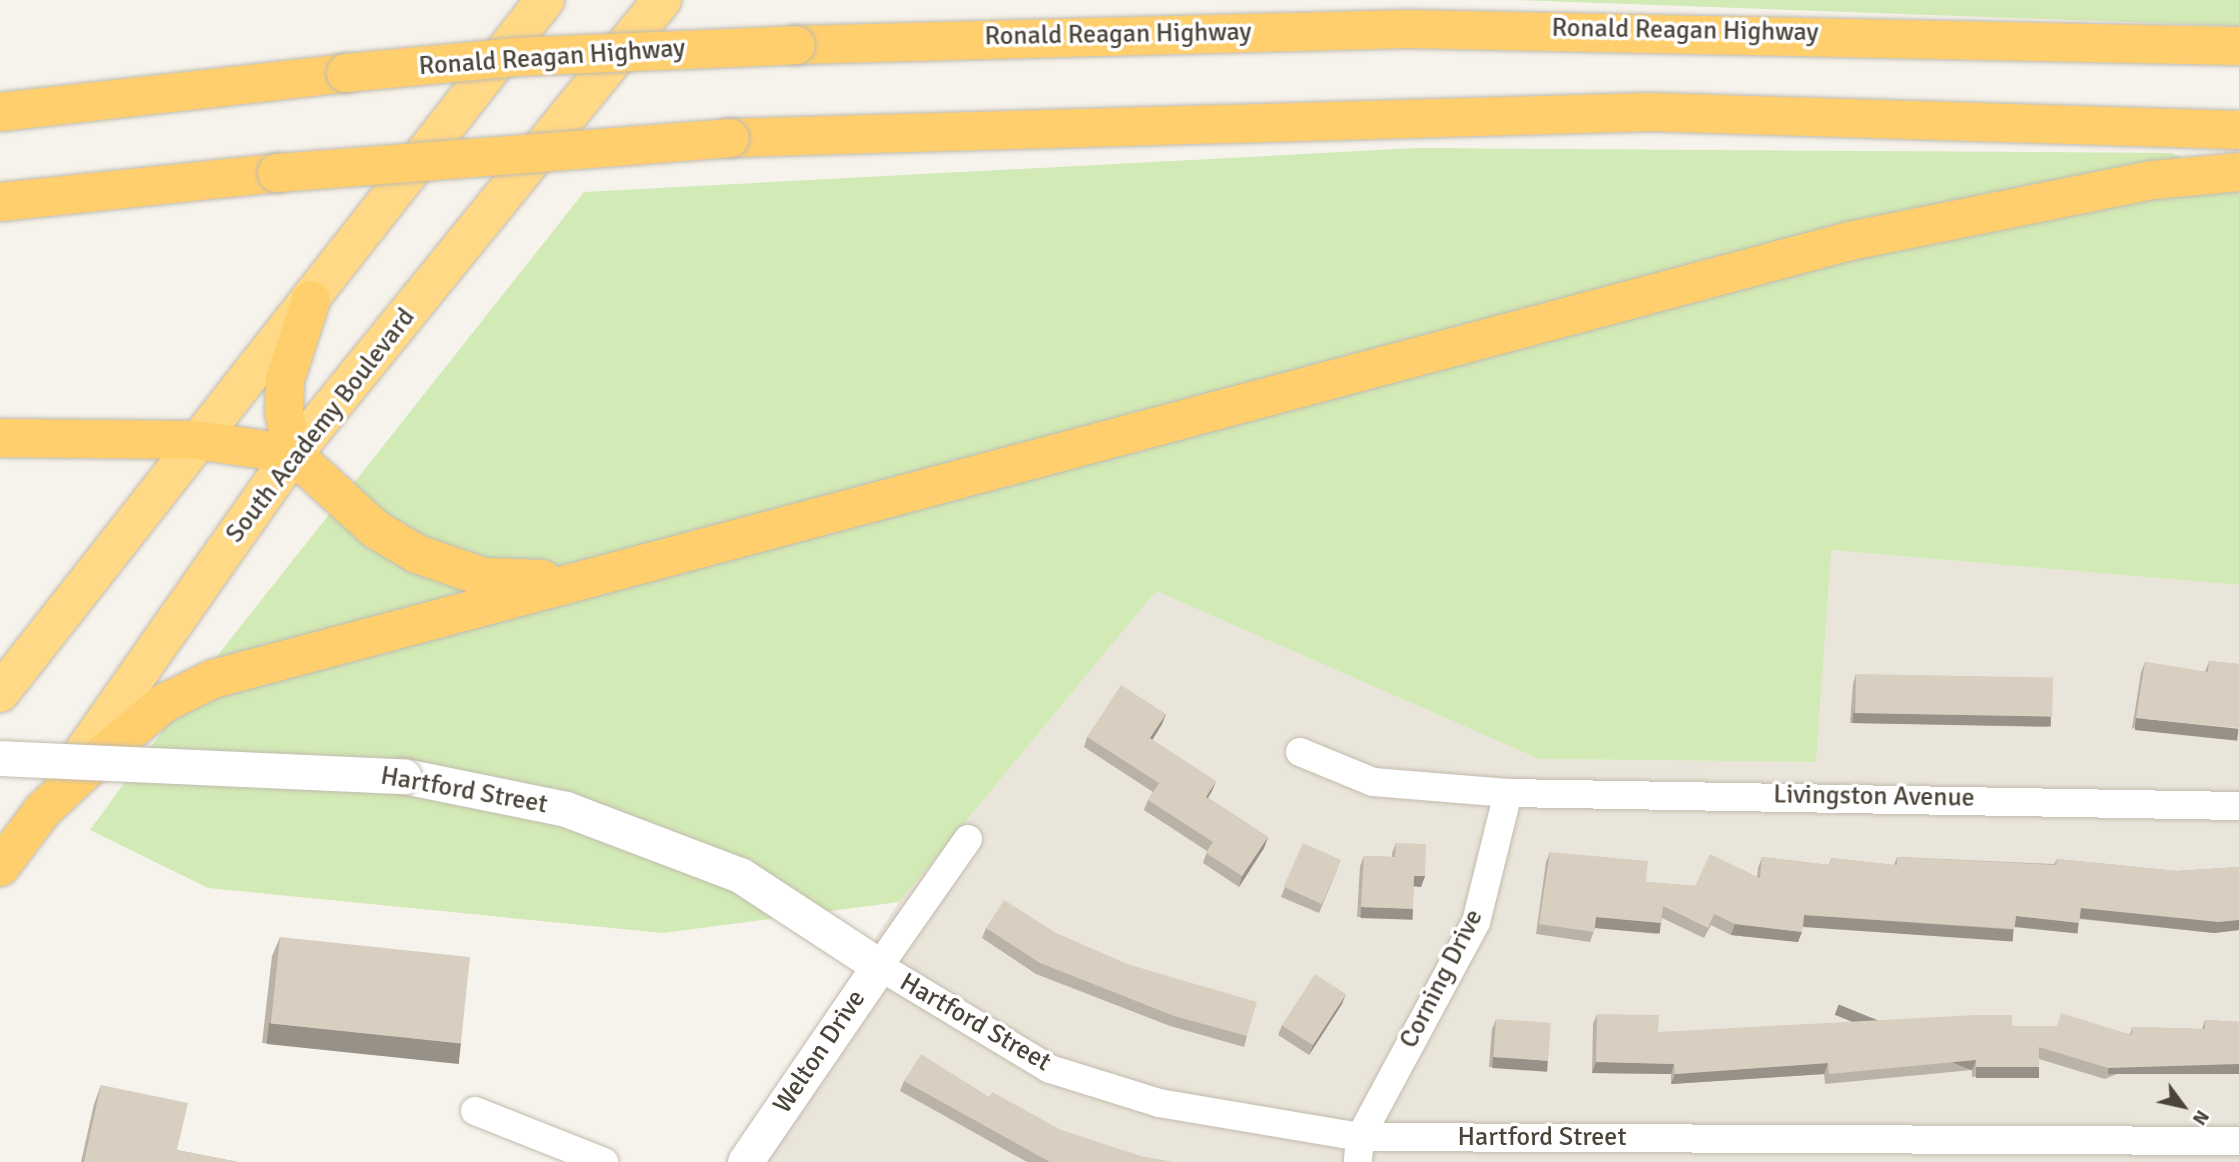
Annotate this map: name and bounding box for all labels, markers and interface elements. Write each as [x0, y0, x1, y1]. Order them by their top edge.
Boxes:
street label: Ronald Reagan Highway [1551, 13, 1819, 49]
street label: Ronald Reagan Highway [984, 17, 1252, 53]
street label: Ronald Reagan Highway [418, 33, 686, 83]
street label: South Academy Boulevard [220, 303, 422, 549]
street label: Hartford Street [378, 761, 550, 821]
street label: Livingston Avenue [1773, 780, 1975, 814]
street label: Corning Drive [1394, 904, 1490, 1054]
street label: Hartford Street [894, 967, 1056, 1079]
street label: Welton Drive [767, 985, 873, 1119]
north arrow [2148, 1071, 2218, 1141]
text: N [2187, 1105, 2214, 1130]
street label: Hartford Street [1458, 1122, 1626, 1154]

